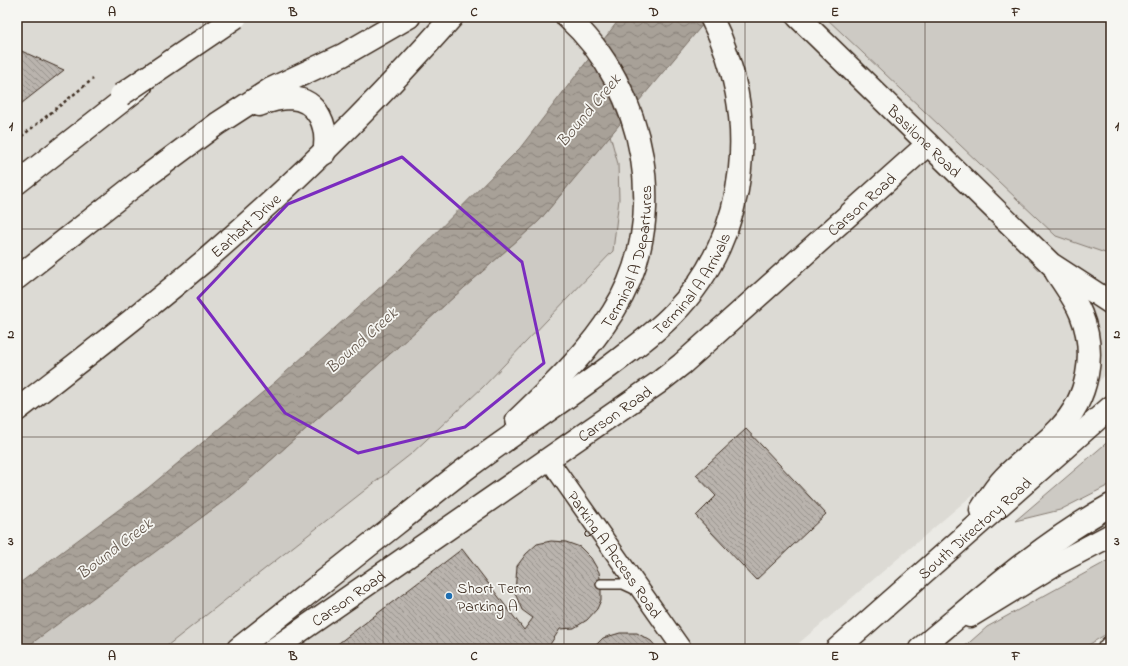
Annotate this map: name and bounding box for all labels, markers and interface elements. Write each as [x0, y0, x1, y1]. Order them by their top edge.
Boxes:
text: A [108, 3, 116, 22]
text: B [288, 3, 298, 22]
text: C [470, 3, 478, 22]
text: D [648, 3, 659, 22]
text: E [831, 3, 839, 22]
text: F [1011, 3, 1021, 22]
water label: Bound Creek [551, 67, 628, 153]
street label: Basilone Road [880, 99, 966, 184]
text: 1 [9, 117, 14, 136]
text: 1 [1115, 117, 1120, 136]
street label: Carson Road [823, 168, 902, 243]
street label: Terminal A Departures [595, 185, 659, 334]
street label: Earhart Drive [206, 188, 288, 264]
street label: Terminal A Arrivals [648, 229, 738, 342]
water label: Bound Creek [320, 301, 405, 380]
text: 2 [7, 325, 15, 344]
text: 2 [1113, 325, 1121, 344]
street label: Carson Road [573, 381, 657, 449]
street label: South Directory Road [913, 472, 1038, 586]
street label: Parking A Access Road [560, 486, 667, 624]
water label: Bound Creek [72, 511, 159, 586]
text: 3 [7, 532, 14, 551]
text: 3 [1113, 532, 1120, 551]
street label: Carson Road [307, 565, 391, 634]
place label: Short Term Parking A [457, 577, 531, 619]
marker: Short Term Parking A [444, 591, 454, 601]
text: A [108, 647, 116, 666]
text: B [288, 647, 298, 666]
text: C [470, 647, 478, 666]
text: D [648, 647, 659, 666]
text: E [831, 647, 839, 666]
text: F [1011, 647, 1021, 666]

